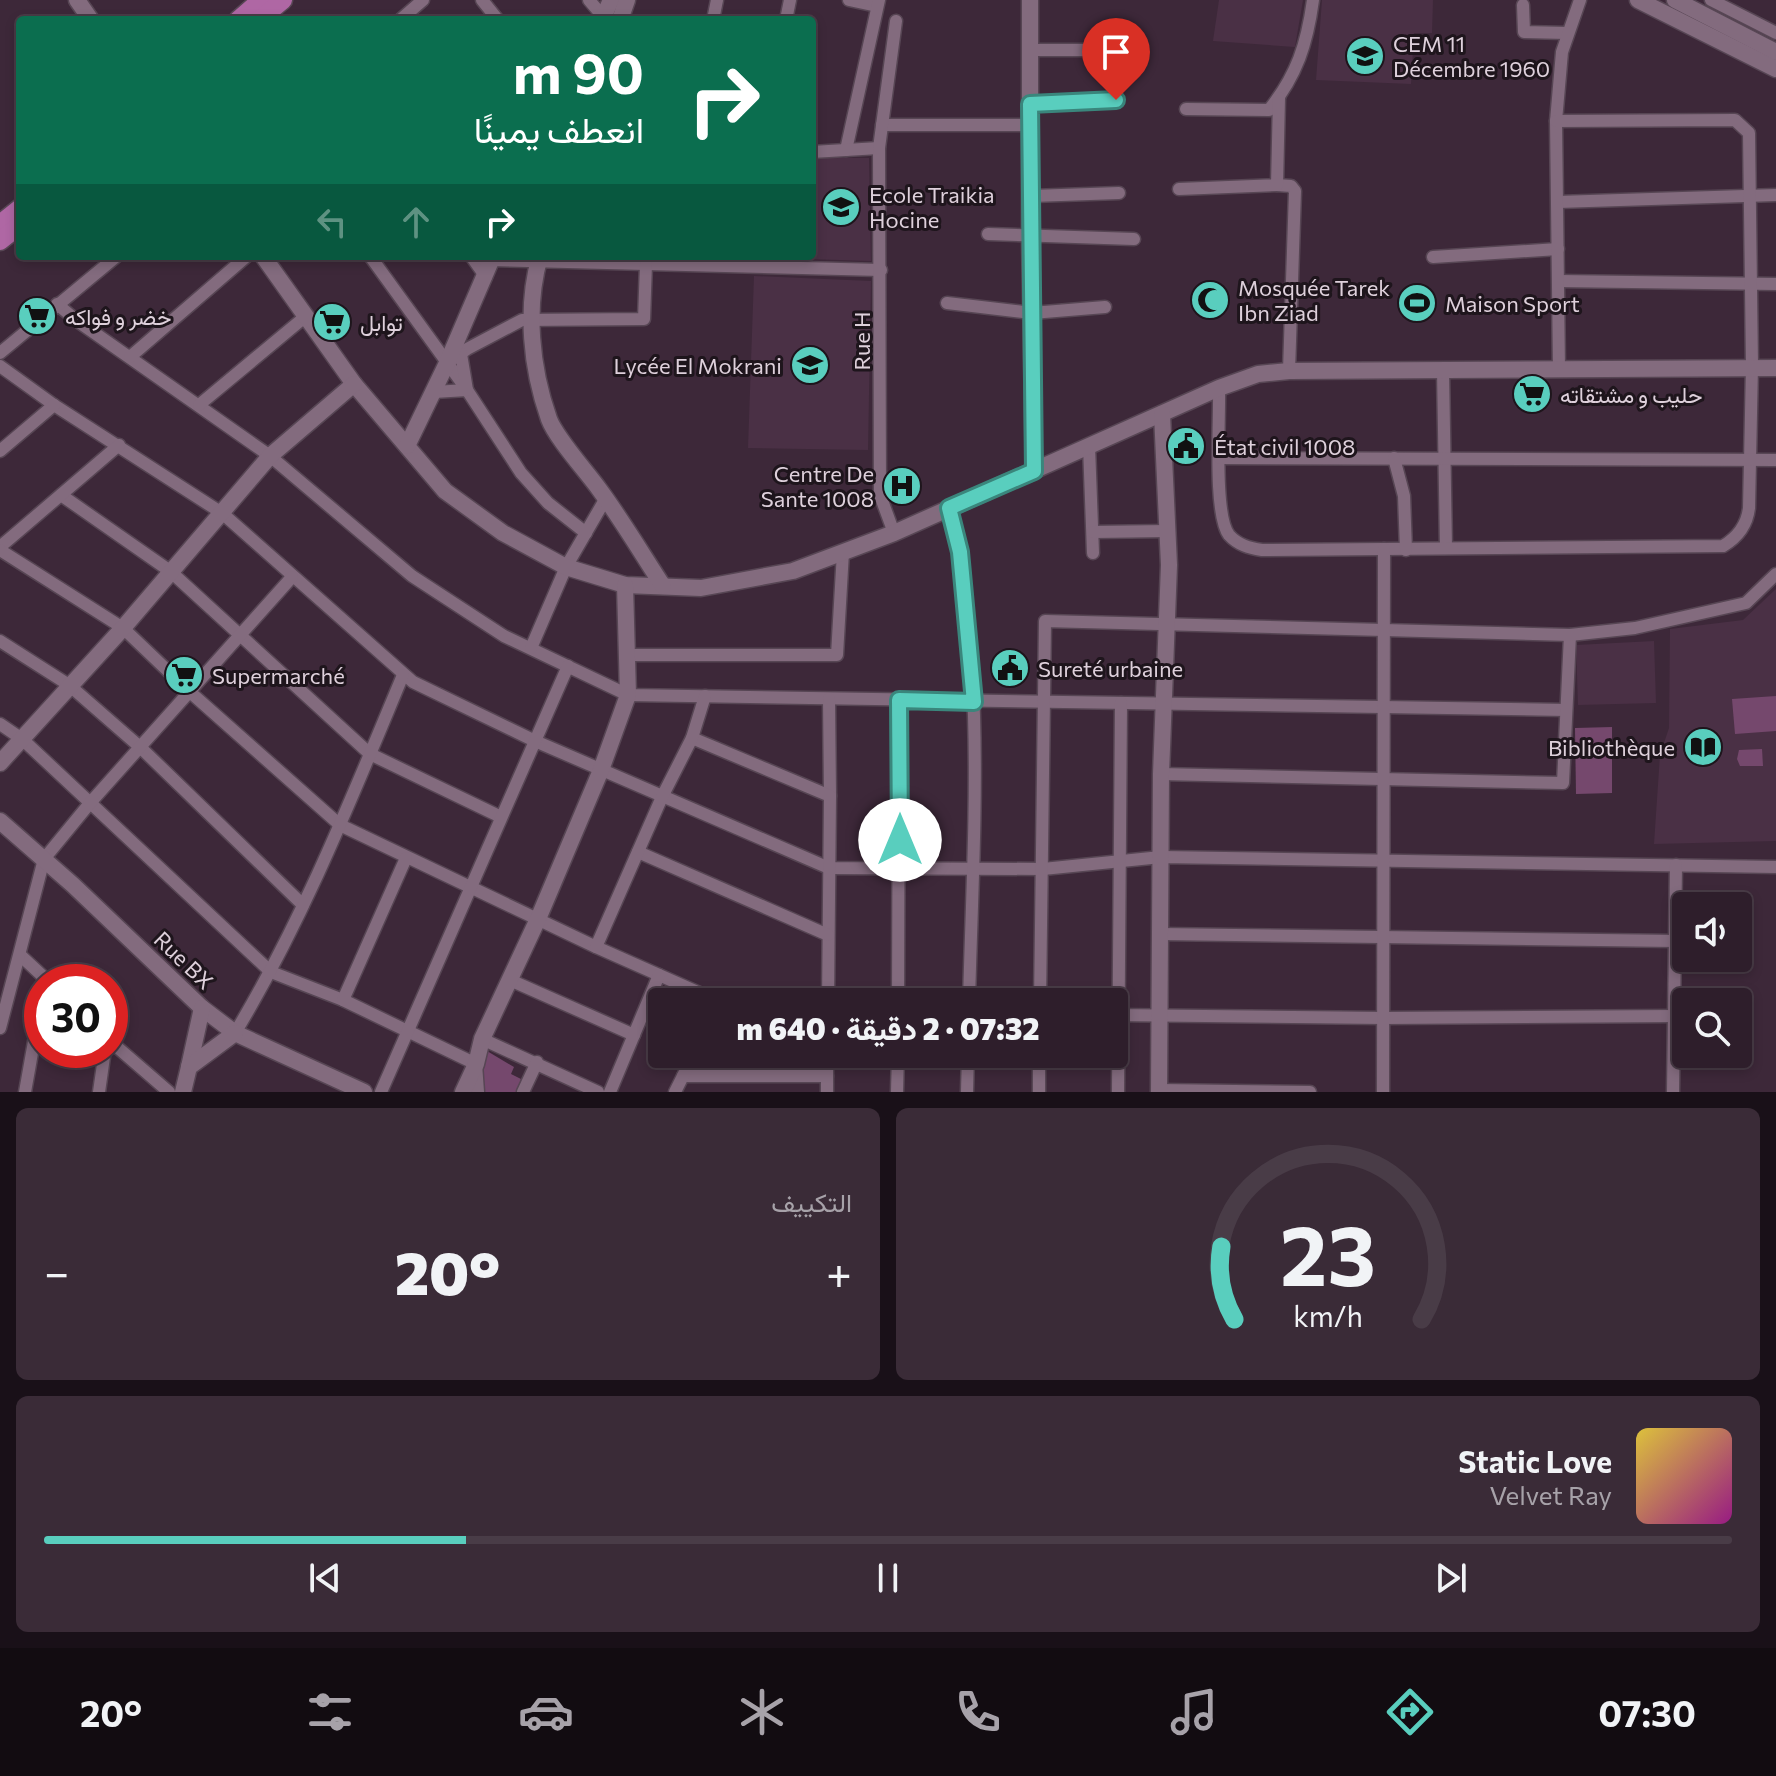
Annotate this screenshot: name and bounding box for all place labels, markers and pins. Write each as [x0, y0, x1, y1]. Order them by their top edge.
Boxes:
pin [1082, 18, 1150, 100]
place label: CEM 11 Décembre 1960 [1393, 30, 1550, 82]
school or university icon: CEM 11 Décembre 1960 [1344, 35, 1386, 77]
place label: Ecole Traikia Hocine [869, 181, 995, 233]
school or university icon: Ecole Traikia Hocine [820, 186, 862, 228]
place label: Mosquée Tarek Ibn Ziad [1238, 274, 1390, 326]
mosque icon: Mosquée Tarek Ibn Ziad [1189, 279, 1231, 321]
sports icon: Maison Sport [1396, 282, 1438, 324]
place label: Maison Sport [1445, 290, 1580, 317]
supermarket icon: خضر و فواكه [16, 295, 58, 337]
supermarket icon: توابل [311, 301, 353, 343]
place label: خضر و فواكه [65, 303, 171, 331]
place label: توابل [360, 309, 403, 337]
school or university icon: Lycée El Mokrani [789, 344, 831, 386]
place label: Lycée El Mokrani [613, 352, 782, 379]
supermarket icon: حليب و مشتقاته [1511, 373, 1553, 415]
place label: حليب و مشتقاته [1560, 381, 1702, 409]
public building icon: État civil 1008 [1165, 425, 1207, 467]
place label: État civil 1008 [1214, 433, 1355, 460]
place label: Centre De Sante 1008 [761, 460, 874, 512]
hospital icon: Centre De Sante 1008 [881, 465, 923, 507]
public building icon: Sureté urbaine [989, 647, 1031, 689]
supermarket icon: Supermarché [163, 654, 205, 696]
place label: Sureté urbaine [1038, 655, 1183, 682]
place label: Supermarché [212, 662, 345, 689]
library icon: Bibliothèque [1682, 726, 1724, 768]
place label: Bibliothèque [1548, 734, 1675, 761]

